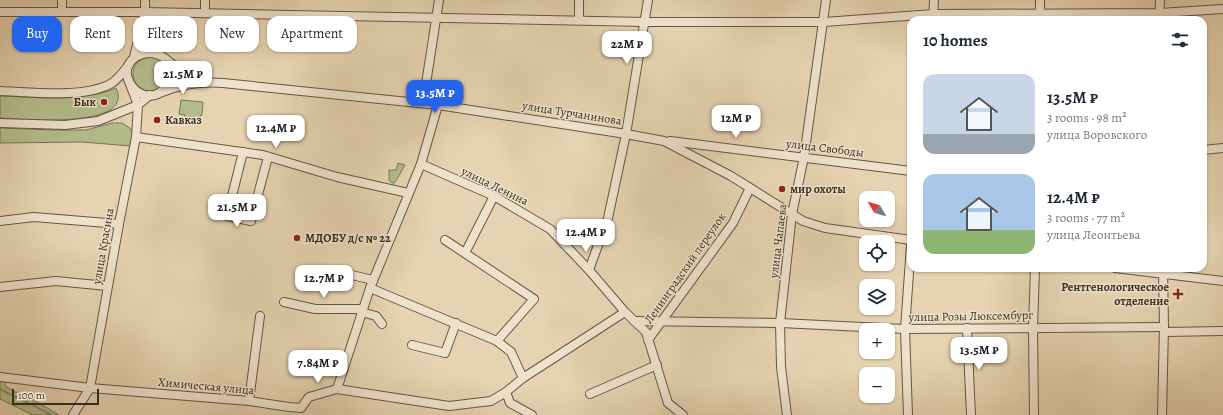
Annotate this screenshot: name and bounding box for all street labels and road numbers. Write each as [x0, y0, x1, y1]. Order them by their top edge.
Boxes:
street label: улица Турчанинова [520, 97, 623, 129]
street label: улица Свободы [784, 135, 865, 161]
street label: улица Ленина [458, 162, 532, 209]
street label: улица Чапаева [765, 203, 791, 280]
street label: улица Красина [88, 206, 118, 286]
street label: Ленинградский переулок [640, 209, 730, 327]
street label: улица Розы Люксембург [908, 307, 1033, 325]
street label: Химическая улица [157, 374, 255, 398]

